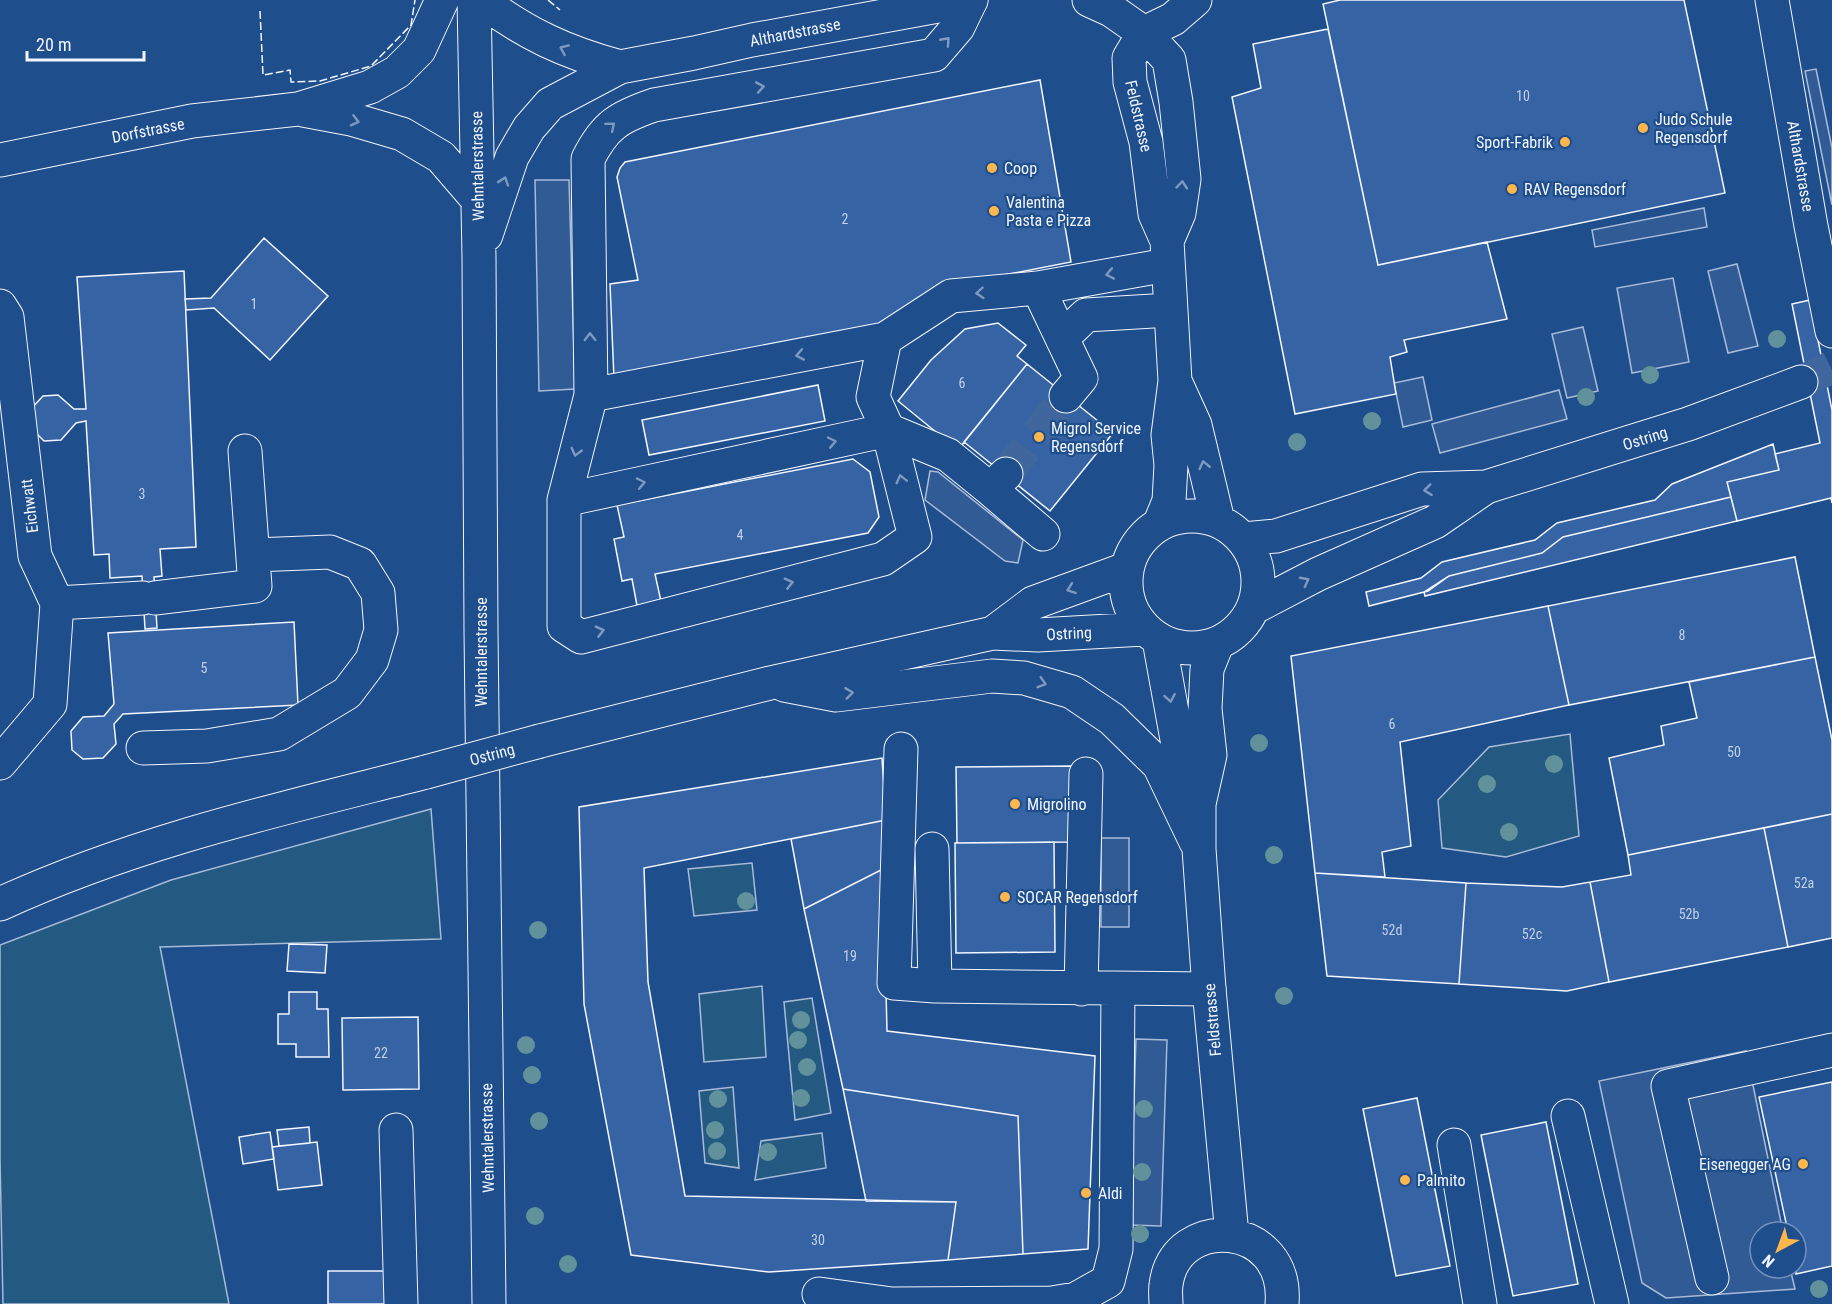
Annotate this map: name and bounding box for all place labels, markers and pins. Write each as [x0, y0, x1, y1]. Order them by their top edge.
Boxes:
place label: Judo Schule Regensdorf [1655, 110, 1732, 147]
marker: Judo Schule Regensdorf [1636, 121, 1650, 135]
place label: Sport-Fabrik [1476, 133, 1554, 152]
marker: Sport-Fabrik [1558, 135, 1572, 149]
place label: Coop [1004, 159, 1037, 178]
marker: Coop [985, 161, 999, 175]
place label: RAV Regensdorf [1524, 180, 1626, 199]
marker: RAV Regensdorf [1505, 182, 1519, 196]
place label: Valentina Pasta e Pizza [1006, 193, 1091, 230]
marker: Valentina Pasta e Pizza [987, 204, 1001, 218]
place label: Migrol Service Regensdorf [1051, 419, 1141, 456]
marker: Migrol Service Regensdorf [1032, 430, 1046, 444]
place label: Migrolino [1027, 795, 1087, 814]
marker: Migrolino [1008, 797, 1022, 811]
place label: SOCAR Regensdorf [1017, 888, 1138, 907]
marker: SOCAR Regensdorf [998, 890, 1012, 904]
place label: Eisenegger AG [1699, 1155, 1791, 1174]
marker: Eisenegger AG [1796, 1157, 1810, 1171]
place label: Palmito [1417, 1171, 1465, 1190]
marker: Palmito [1398, 1173, 1412, 1187]
place label: Aldi [1098, 1184, 1123, 1203]
marker: Aldi [1079, 1186, 1093, 1200]

